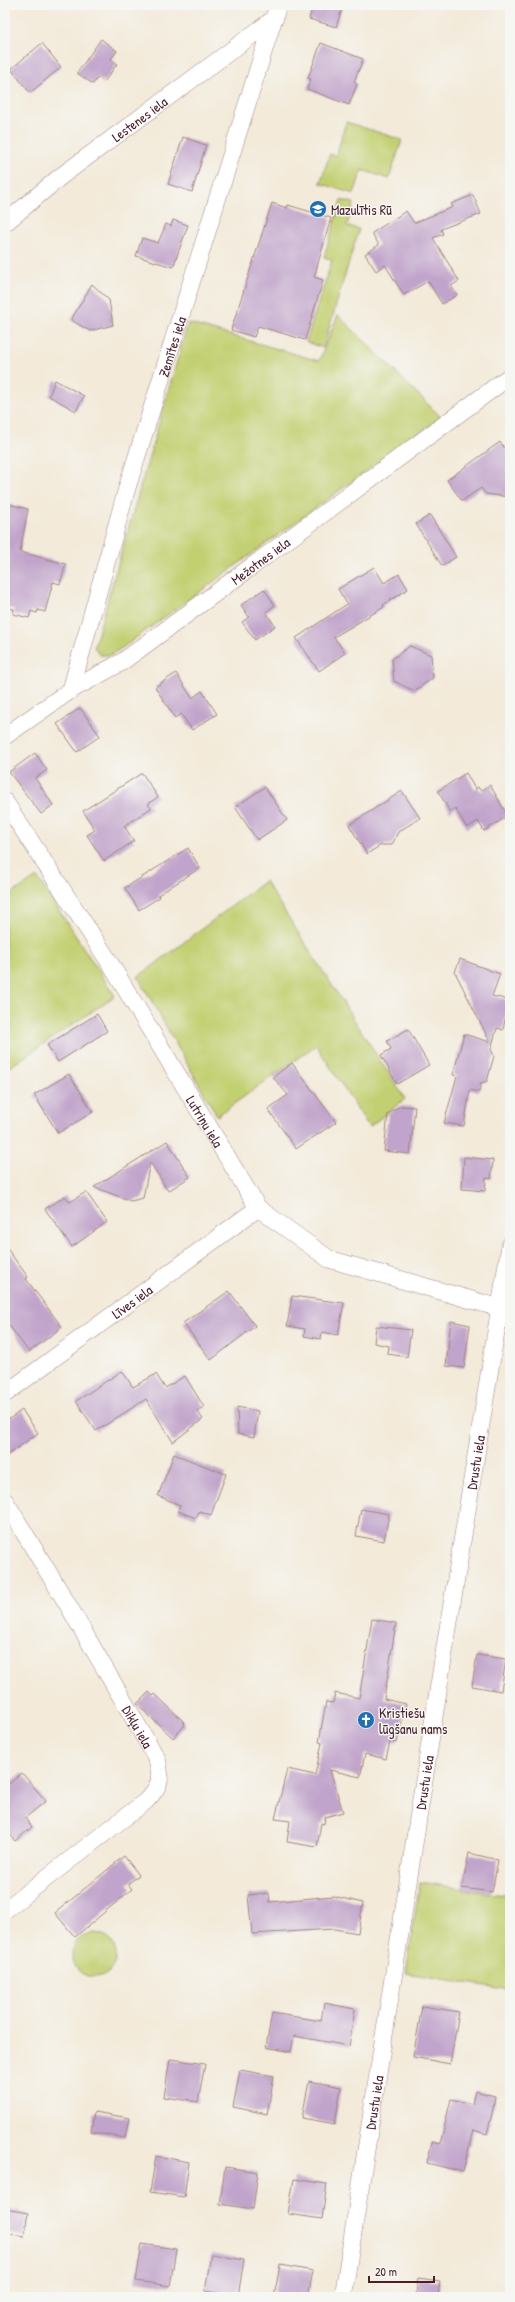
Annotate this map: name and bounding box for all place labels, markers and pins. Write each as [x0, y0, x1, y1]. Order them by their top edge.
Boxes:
school or university icon: Mazulītis Rū [308, 199, 328, 219]
place label: Mazulītis Rū [331, 200, 392, 219]
place label: Kristiešu lūgšanu nams [379, 1703, 447, 1739]
church icon: Kristiešu lūgšanu nams [356, 1710, 376, 1730]

